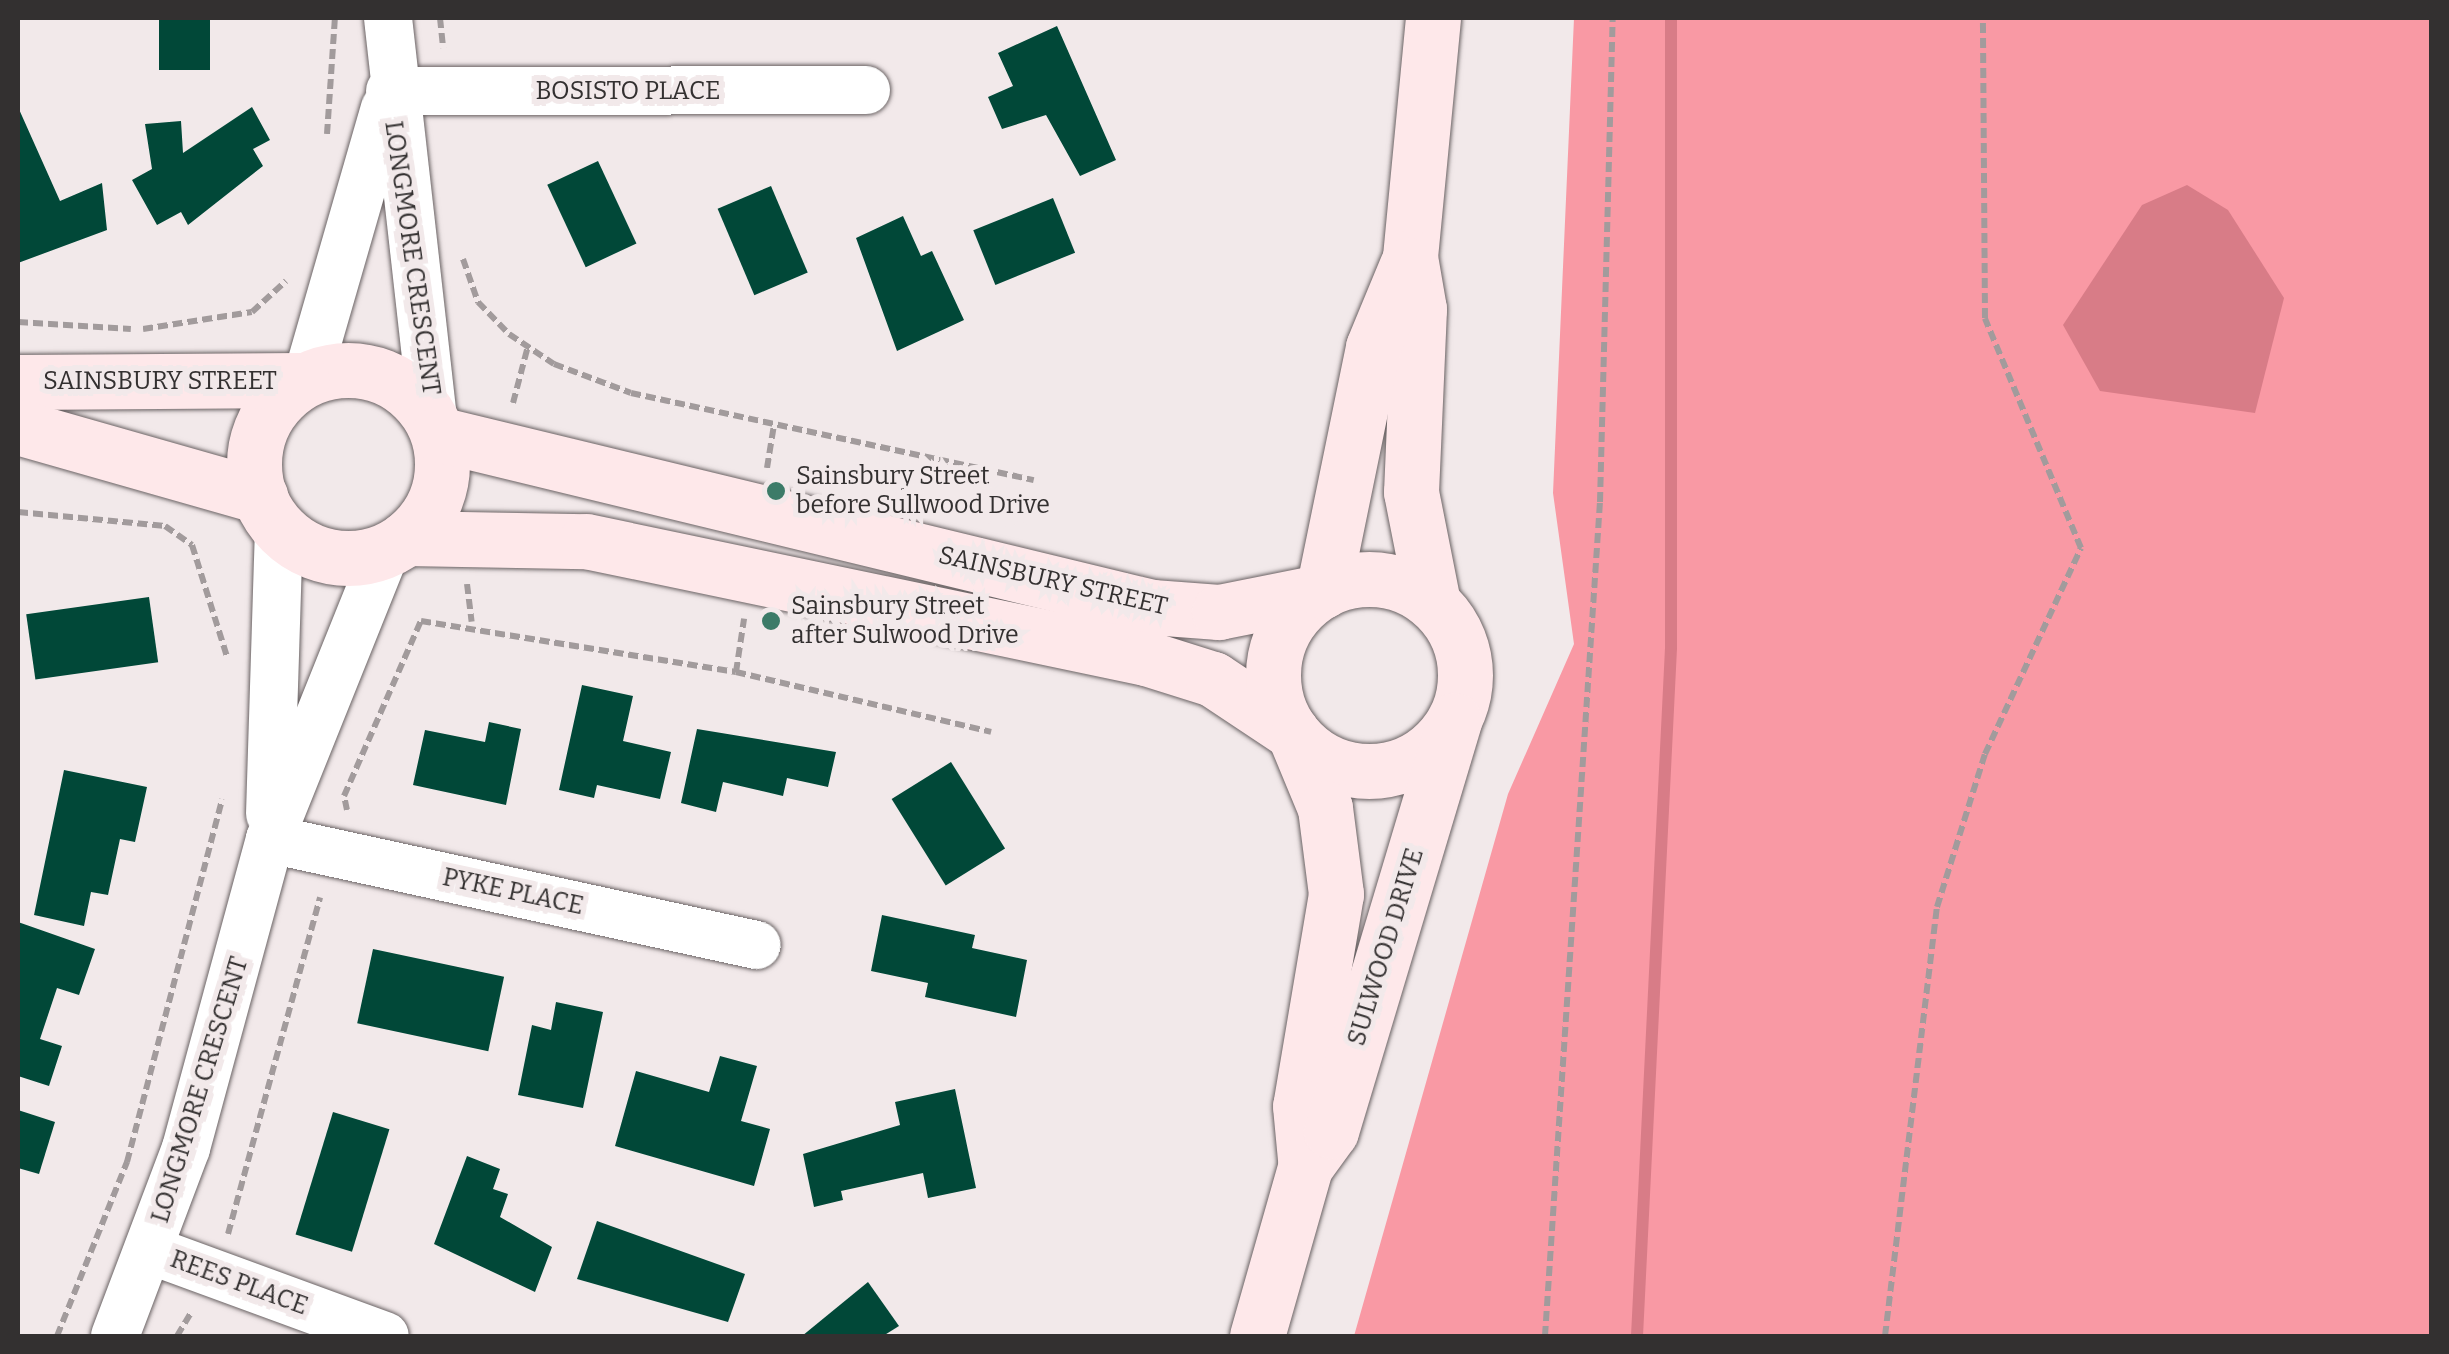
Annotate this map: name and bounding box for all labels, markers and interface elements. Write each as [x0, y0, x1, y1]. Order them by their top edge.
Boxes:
street label: BOSISTO PLACE [535, 76, 721, 106]
street label: LONGMORE CRESCENT [378, 119, 446, 397]
street label: SAINSBURY STREET [43, 366, 277, 396]
place label: Sainsbury Street before Sullwood Drive [796, 462, 1050, 521]
marker: Sainsbury Street before Sullwood Drive [765, 480, 787, 502]
street label: SAINSBURY STREET [936, 540, 1170, 622]
place label: Sainsbury Street after Sulwood Drive [791, 592, 1019, 651]
marker: Sainsbury Street after Sulwood Drive [760, 610, 782, 632]
street label: SULWOOD DRIVE [1342, 845, 1430, 1049]
street label: PYKE PLACE [440, 862, 586, 922]
street label: LONGMORE CRESCENT [145, 954, 255, 1226]
street label: REES PLACE [166, 1244, 312, 1322]

